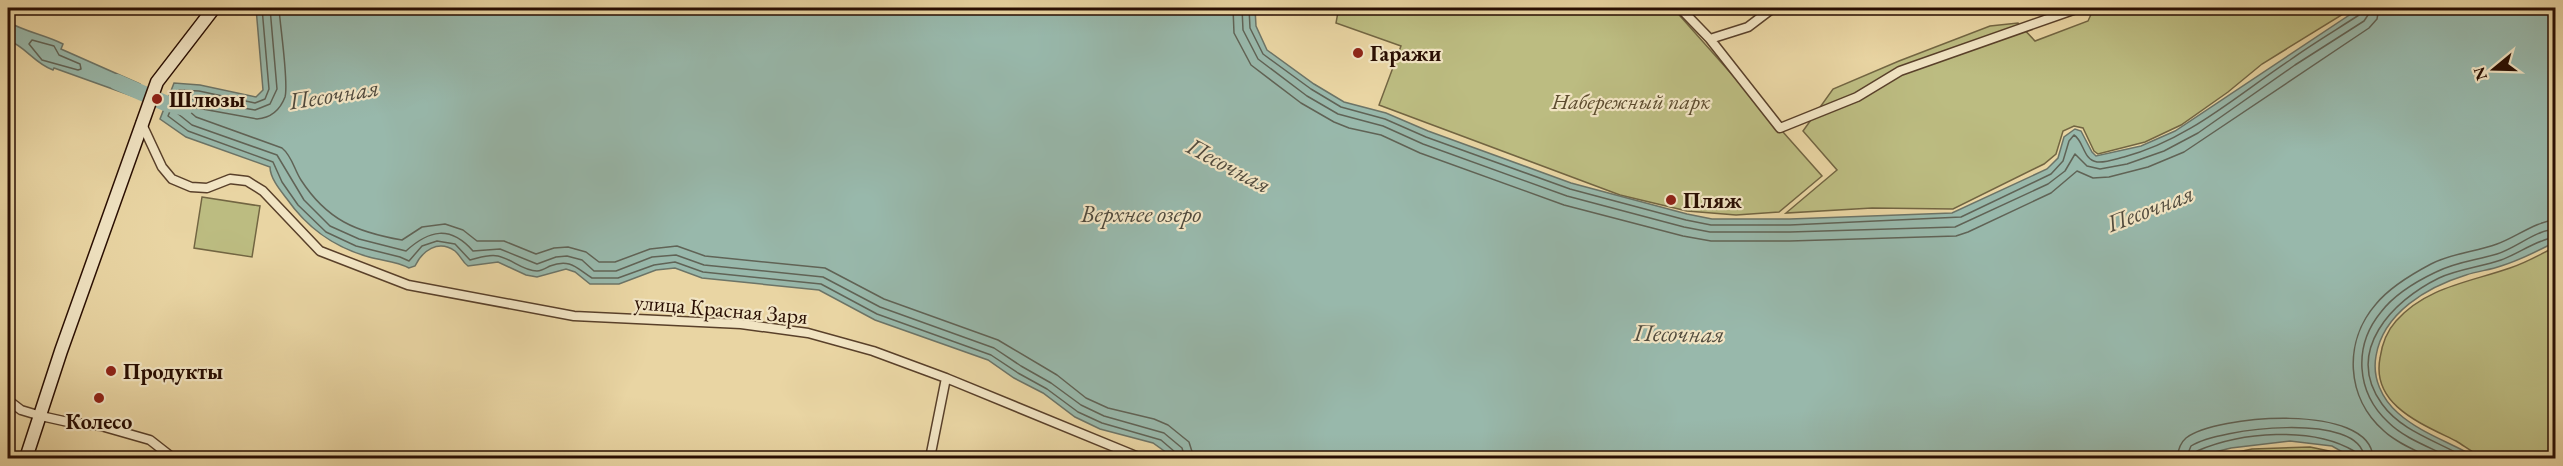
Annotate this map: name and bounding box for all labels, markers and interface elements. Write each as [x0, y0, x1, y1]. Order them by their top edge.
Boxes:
place label: Гаражи [1370, 39, 1442, 68]
north arrow [2464, 39, 2524, 99]
marker: Гаражи [1351, 46, 1365, 60]
text: N [2468, 64, 2492, 83]
water label: Песочная [286, 72, 381, 117]
place label: Шлюзы [169, 85, 245, 114]
park label: Набережный парк [1551, 87, 1711, 116]
marker: Шлюзы [150, 92, 164, 106]
water label: Песочная [1181, 130, 1276, 200]
water label: Песочная [2101, 177, 2198, 239]
place label: Пляж [1683, 186, 1742, 215]
marker: Пляж [1664, 193, 1678, 207]
water label: Верхнее озеро [1080, 198, 1201, 229]
street label: улица Красная Заря [633, 287, 809, 331]
water label: Песочная [1632, 317, 1725, 349]
place label: Продукты [123, 357, 223, 386]
marker: Продукты [104, 364, 118, 378]
marker: Колесо [92, 391, 106, 405]
place label: Колесо [66, 407, 132, 436]

